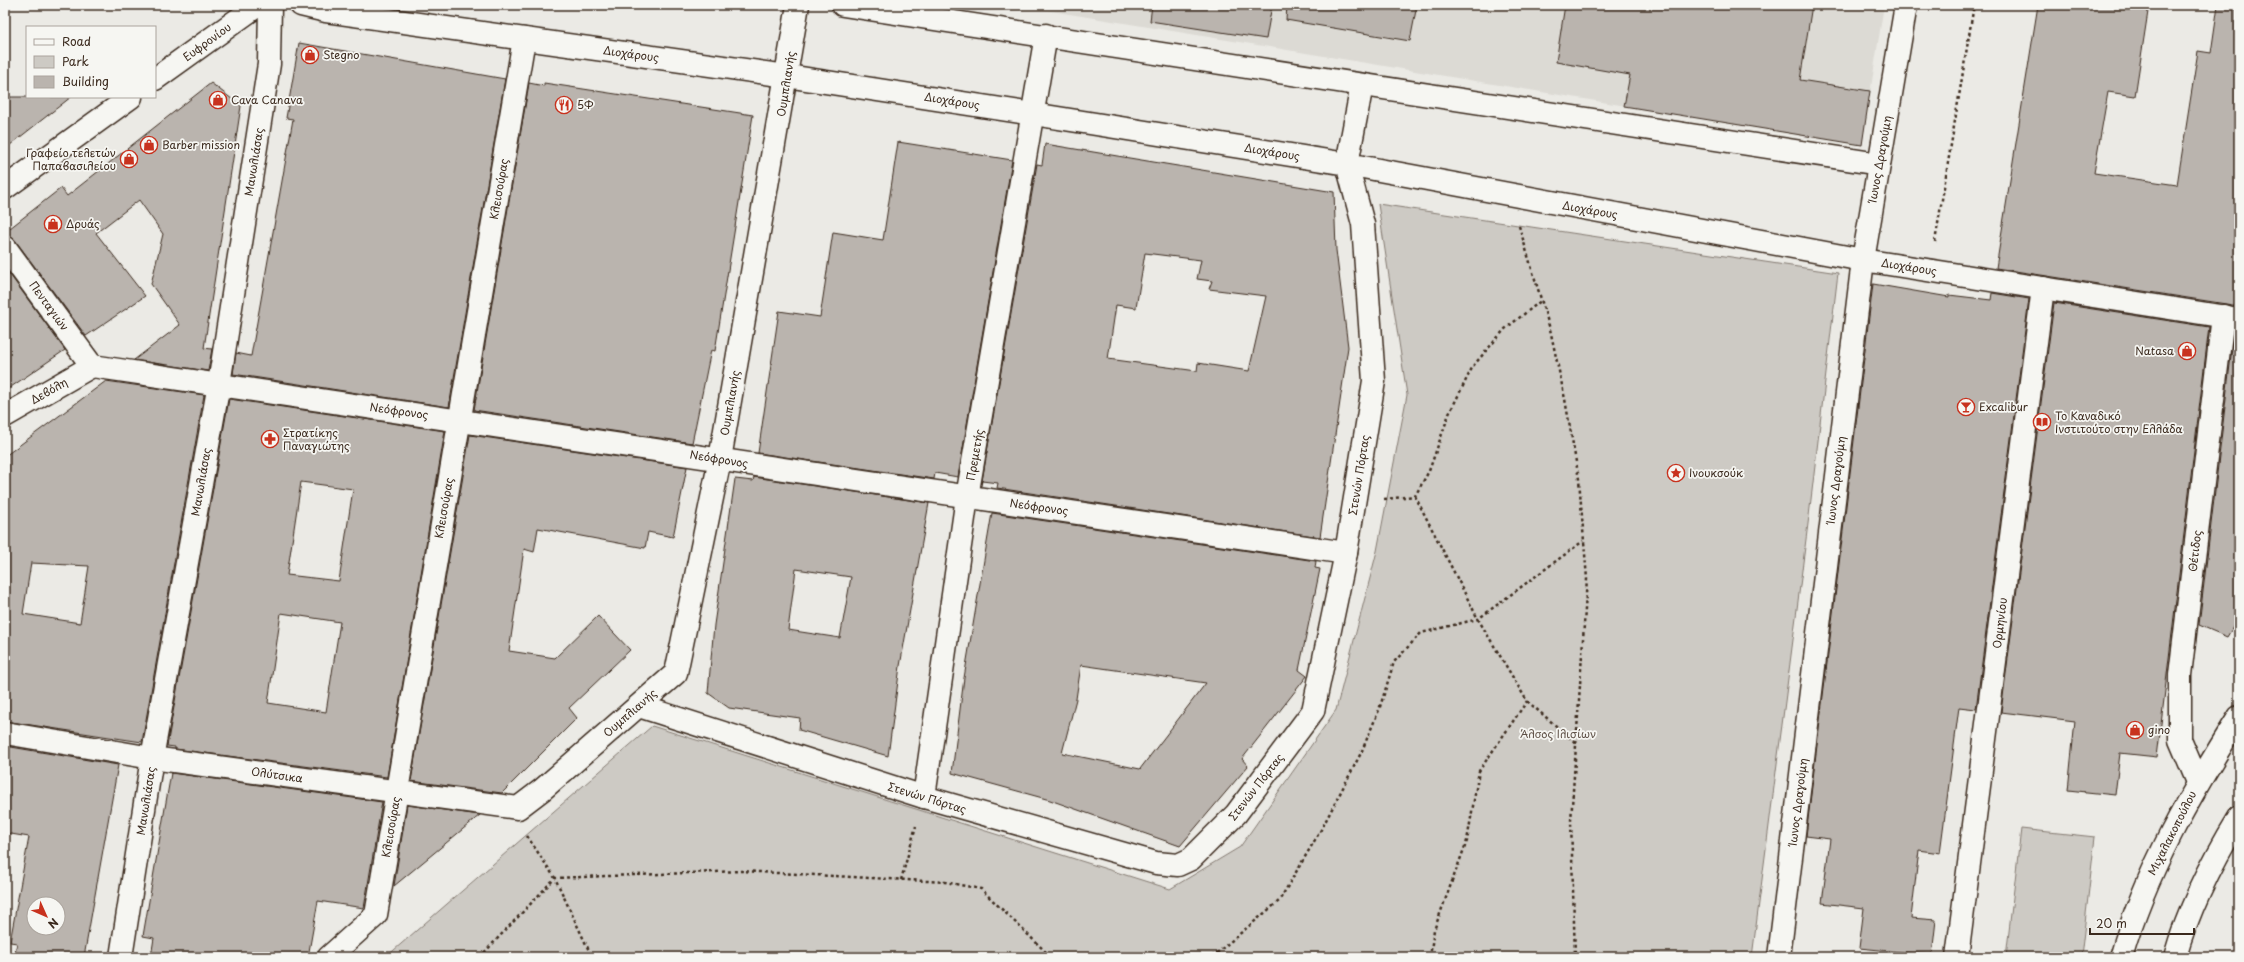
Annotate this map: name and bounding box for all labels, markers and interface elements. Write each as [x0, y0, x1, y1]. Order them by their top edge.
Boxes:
street label: Ευφρονίου [179, 18, 234, 65]
legend [26, 26, 156, 98]
text: Road [62, 32, 91, 50]
street label: Διοχάρους [602, 41, 660, 66]
shop icon: Stegno [300, 45, 320, 65]
place label: Stegno [323, 46, 360, 63]
street label: Ουμπλιανής [772, 50, 799, 118]
text: Park [62, 52, 89, 70]
text: Building [62, 72, 109, 90]
street label: Διοχάρους [923, 88, 981, 113]
shop icon: Cava Canava [208, 90, 228, 110]
place label: Cava Canava [231, 91, 303, 108]
restaurant icon: 5Φ [554, 95, 574, 115]
place label: 5Φ [577, 96, 594, 113]
street label: Ίωνος Δραγούμη [1863, 114, 1896, 206]
street label: Μανωλιάσας [240, 126, 267, 197]
shop icon: Barber mission [139, 135, 159, 155]
place label: Barber mission [162, 136, 240, 153]
street label: Διοχάρους [1243, 139, 1301, 164]
place label: Γραφείο τελετών Παπαβασιλείου [26, 144, 116, 174]
shop icon: Γραφείο τελετών Παπαβασιλείου [119, 149, 139, 169]
street label: Κλεισούρας [485, 157, 512, 221]
street label: Διοχάρους [1561, 196, 1620, 223]
shop icon: Δρυάς [43, 214, 63, 234]
place label: Δρυάς [66, 215, 100, 232]
street label: Διοχάρους [1880, 254, 1938, 279]
street label: Πενταγιών [26, 277, 73, 334]
shop icon: Natasa [2177, 341, 2197, 361]
place label: Natasa [2135, 342, 2174, 359]
street label: Ουμπλιανής [715, 369, 744, 437]
street label: Δεβόλη [27, 373, 70, 408]
bar icon: Excalibur [1956, 397, 1976, 417]
street label: Νεόφρονος [369, 398, 430, 423]
place label: Excalibur [1979, 398, 2029, 415]
place label: Το Καναδικό Ινστιτούτο στην Ελλάδα [2055, 407, 2183, 437]
library icon: Το Καναδικό Ινστιτούτο στην Ελλάδα [2032, 412, 2052, 432]
place label: Στρατίκης Παναγιώτης [283, 424, 350, 454]
street label: Πρεμετής [962, 427, 987, 482]
pharmacy icon: Στρατίκης Παναγιώτης [260, 429, 280, 449]
street label: Στενών Πόρτας [1344, 433, 1373, 516]
street label: Ίωνος Δραγούμη [1821, 435, 1849, 527]
street label: Μανωλιάσας [186, 446, 215, 517]
street label: Νεόφρονος [689, 446, 750, 472]
place icon: Ινουκσούκ [1666, 463, 1686, 483]
place label: Ινουκσούκ [1689, 464, 1743, 481]
street label: Κλεισούρας [430, 476, 457, 540]
street label: Νεόφρονος [1009, 494, 1070, 519]
street label: Θέτιδος [2184, 529, 2206, 573]
street label: Ορμηνίου [1988, 596, 2011, 649]
street label: Ουμπλιανής [599, 684, 660, 741]
shop icon: gino [2125, 720, 2145, 740]
place label: gino [2148, 721, 2170, 738]
park label: Άλσος Ιλισίων [1520, 725, 1596, 742]
street label: Στενών Πόρτας [1224, 749, 1287, 824]
street label: Ίωνος Δραγούμη [1783, 757, 1811, 849]
street label: Ολύτσικα [250, 762, 304, 787]
street label: Μανωλιάσας [132, 765, 159, 836]
street label: Στενών Πόρτας [886, 778, 969, 818]
street label: Μιχαλακοπούλου [2143, 788, 2200, 878]
street label: Κλεισούρας [377, 795, 404, 859]
north arrow [26, 896, 66, 936]
scale bar [2090, 910, 2194, 936]
text: N [44, 914, 63, 933]
text: 20 m [2096, 914, 2127, 932]

